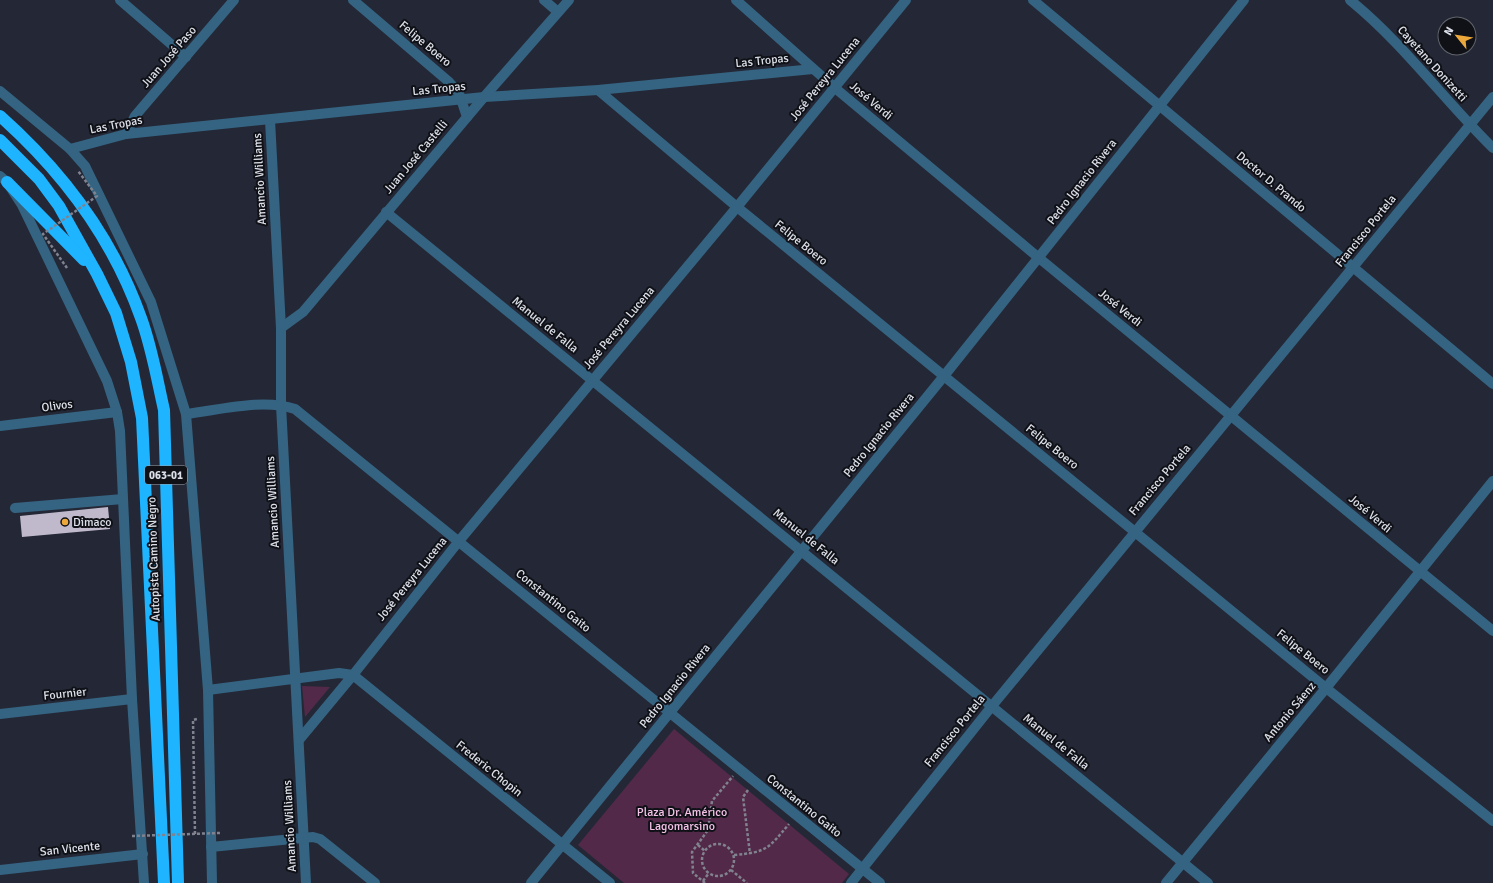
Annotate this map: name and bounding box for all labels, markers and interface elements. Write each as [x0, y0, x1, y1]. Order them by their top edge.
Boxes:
north arrow [1437, 16, 1477, 56]
street label: Felipe Boero [396, 18, 454, 70]
street label: Juan José Paso [138, 23, 200, 91]
street label: Cayetano Donizetti [1394, 23, 1470, 105]
text: N [1441, 25, 1456, 38]
street label: José Pereyra Lucena [787, 34, 863, 124]
street label: Las Tropas [735, 51, 789, 71]
street label: Las Tropas [412, 79, 466, 99]
street label: José Verdi [846, 79, 896, 123]
street label: Las Tropas [88, 113, 144, 137]
street label: Juan José Castelli [381, 117, 451, 197]
street label: Amancio Williams [250, 133, 270, 225]
street label: Pedro Ignacio Rivera [1044, 136, 1120, 228]
street label: Doctor D. Prando [1233, 148, 1309, 216]
street label: Francisco Portela [1332, 192, 1400, 270]
street label: Felipe Boero [772, 217, 830, 269]
street label: José Pereyra Lucena [580, 284, 658, 372]
street label: José Verdi [1095, 286, 1145, 330]
street label: Manuel de Falla [509, 294, 581, 356]
street label: Pedro Ignacio Rivera [840, 390, 918, 480]
street label: Olivos [41, 397, 73, 415]
street label: Felipe Boero [1023, 421, 1081, 473]
street label: Francisco Portela [1126, 441, 1194, 519]
street label: Amancio Williams [263, 456, 283, 548]
road number: 063-01 [145, 466, 187, 484]
street label: José Verdi [1345, 492, 1395, 536]
street label: Autopista Camino Negro [144, 497, 164, 621]
street label: Manuel de Falla [770, 506, 842, 568]
place label: Dimaco [73, 515, 111, 530]
marker: Dimaco [60, 517, 70, 527]
street label: José Pereyra Lucena [374, 534, 450, 624]
street label: Constantino Gaito [512, 566, 594, 636]
street label: Felipe Boero [1274, 626, 1332, 678]
street label: Pedro Ignacio Rivera [636, 641, 714, 731]
street label: Antonio Sáenz [1261, 679, 1319, 745]
street label: Fournier [43, 684, 88, 704]
street label: Francisco Portela [921, 692, 989, 770]
street label: Manuel de Falla [1020, 711, 1092, 773]
street label: Frederic Chopin [453, 738, 525, 800]
street label: Constantino Gaito [763, 771, 845, 841]
street label: Amancio Williams [280, 780, 300, 872]
park label: Plaza Dr. Américo Lagomarsino [637, 805, 727, 834]
street label: San Vicente [39, 838, 101, 860]

